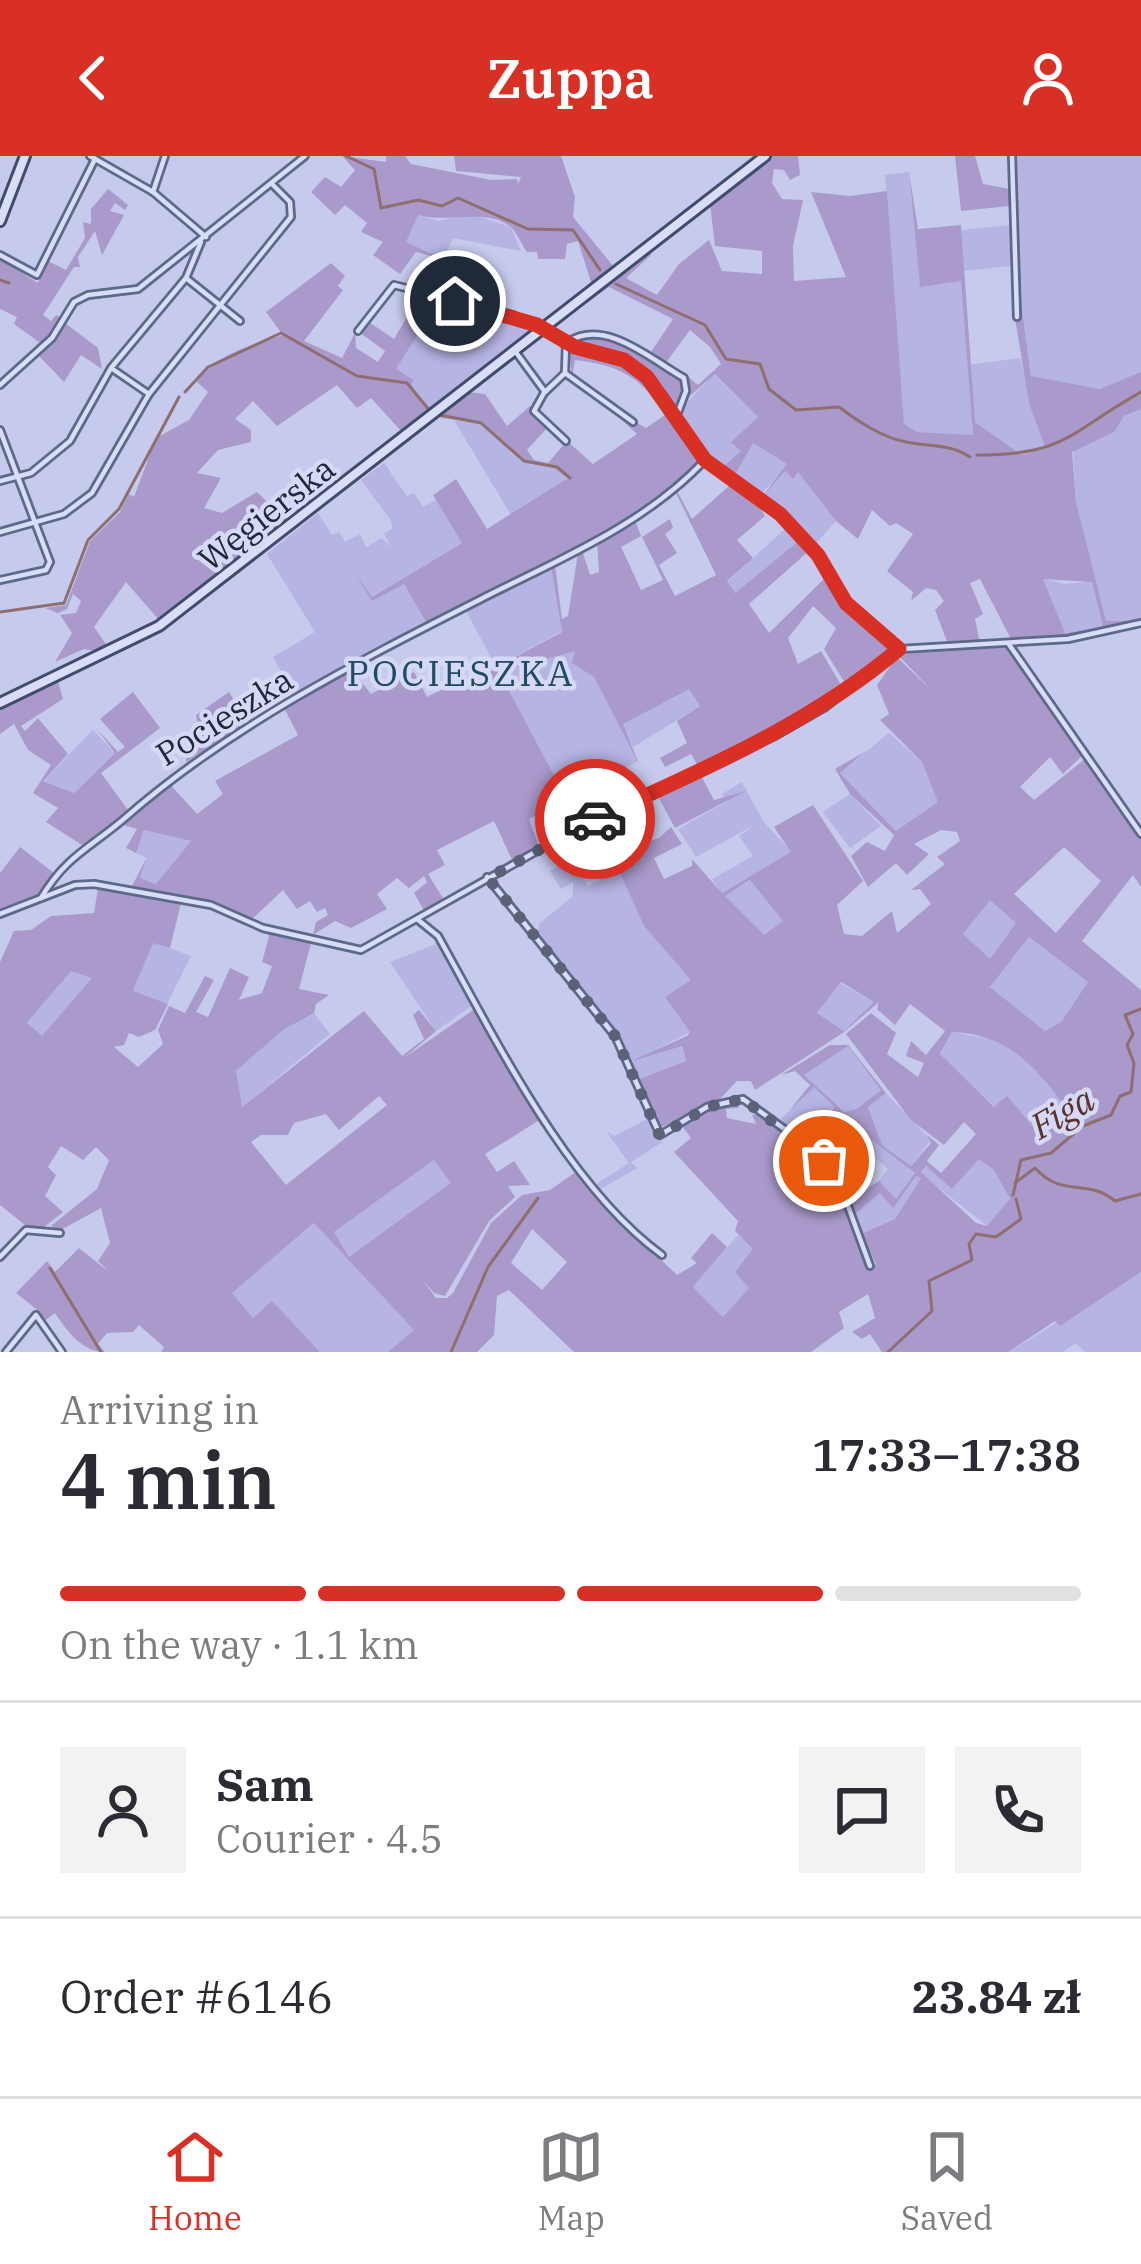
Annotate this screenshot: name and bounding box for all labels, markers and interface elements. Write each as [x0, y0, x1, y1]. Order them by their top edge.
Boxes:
text: Zuppa [487, 43, 654, 113]
icon: back [60, 45, 126, 111]
icon: person [1015, 45, 1081, 111]
pin [404, 250, 506, 352]
icon: home [422, 268, 488, 334]
street label: Węgierska [189, 446, 343, 580]
district label: POCIESZKA [347, 649, 575, 696]
street label: Pocieszka [148, 657, 300, 775]
courier [535, 759, 655, 879]
icon: car [562, 786, 628, 852]
water label: Figa [1021, 1075, 1103, 1149]
pin [773, 1110, 875, 1212]
icon: bag [791, 1128, 857, 1194]
text: Arriving in [60, 1384, 259, 1435]
text: 17:33–17:38 [812, 1425, 1081, 1483]
text: 4 min [60, 1429, 277, 1530]
text: On the way · 1.1 km [60, 1619, 419, 1670]
button: person [60, 1747, 186, 1873]
button: chat [799, 1747, 925, 1873]
button: phone [955, 1747, 1081, 1873]
text: Sam [216, 1755, 314, 1813]
text: Courier · 4.5 [216, 1813, 443, 1864]
text: Order #6146 [60, 1967, 333, 2025]
text: 23.84 zł [912, 1967, 1081, 2025]
tab: Home [148, 2124, 242, 2239]
tab: Map [538, 2124, 605, 2239]
tab: Saved [901, 2124, 993, 2239]

